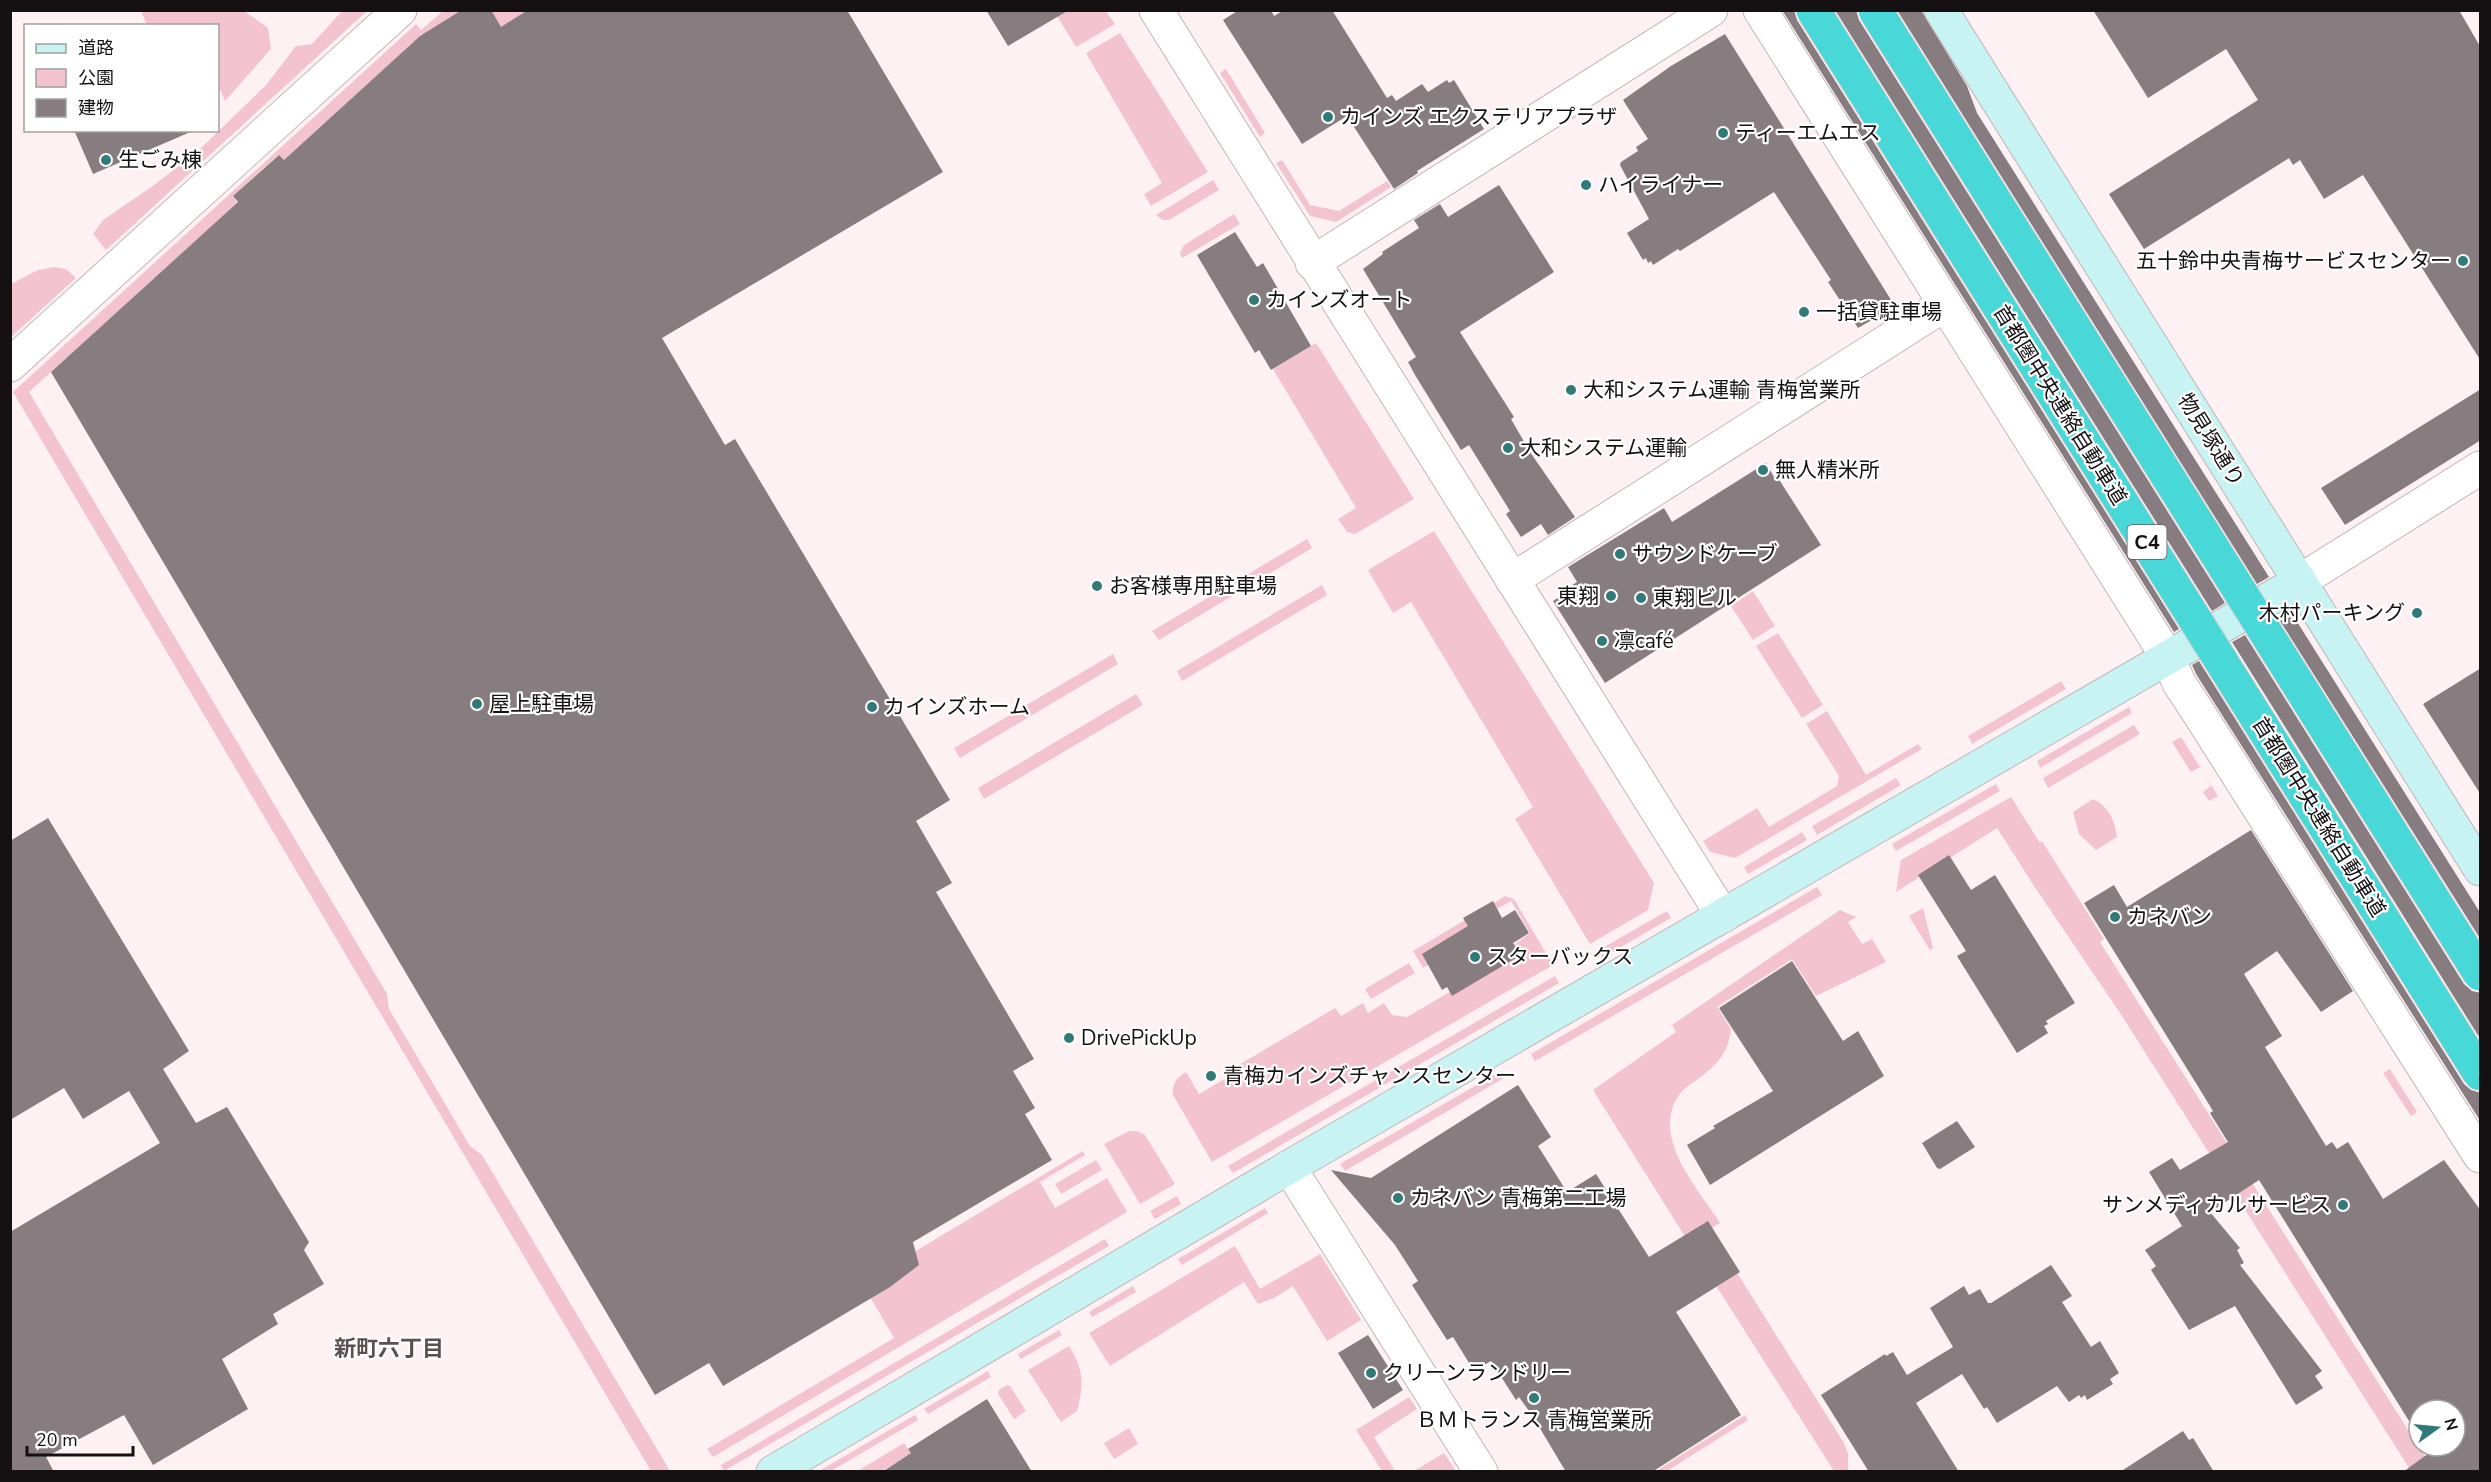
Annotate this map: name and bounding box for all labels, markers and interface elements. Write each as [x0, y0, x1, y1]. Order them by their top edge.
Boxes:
legend [24, 24, 219, 132]
text: 道路 [78, 36, 114, 60]
text: 公園 [78, 66, 114, 90]
text: 建物 [78, 96, 114, 120]
place label: カインズ エクステリアプラザ [1340, 103, 1617, 131]
marker: カインズ エクステリアプラザ [1321, 110, 1335, 124]
place label: ティーエムエス [1735, 119, 1881, 147]
marker: ティーエムエス [1716, 126, 1730, 140]
place label: 生ごみ棟 [118, 146, 202, 174]
marker: 生ごみ棟 [99, 153, 113, 167]
place label: ハイライナー [1598, 171, 1723, 199]
marker: ハイライナー [1579, 178, 1593, 192]
place label: 五十鈴中央青梅サービスセンター [2136, 247, 2451, 275]
marker: 五十鈴中央青梅サービスセンター [2456, 254, 2470, 268]
place label: カインズオート [1266, 286, 1413, 314]
marker: カインズオート [1247, 293, 1261, 307]
place label: 一括貸駐車場 [1816, 298, 1942, 326]
street label: 首都圏中央連絡自動車道 [1987, 300, 2133, 510]
marker: 一括貸駐車場 [1797, 305, 1811, 319]
place label: 大和システム運輸 青梅営業所 [1583, 376, 1861, 404]
marker: 大和システム運輸 青梅営業所 [1564, 383, 1578, 397]
street label: 物見塚通り [2171, 388, 2251, 492]
place label: 大和システム運輸 [1520, 434, 1687, 462]
marker: 大和システム運輸 [1501, 441, 1515, 455]
place label: 無人精米所 [1775, 456, 1880, 484]
marker: 無人精米所 [1756, 463, 1770, 477]
road number: C4 [2128, 525, 2166, 559]
place label: サウンドケーブ [1632, 540, 1778, 568]
marker: サウンドケーブ [1613, 547, 1627, 561]
place label: お客様専用駐車場 [1109, 572, 1277, 600]
marker: お客様専用駐車場 [1090, 579, 1104, 593]
place label: 東翔 [1557, 582, 1599, 610]
place label: 東翔ビル [1653, 584, 1737, 612]
marker: 東翔 [1604, 589, 1618, 603]
marker: 東翔ビル [1634, 591, 1648, 605]
place label: 木村パーキング [2259, 599, 2405, 627]
marker: 木村パーキング [2410, 606, 2424, 620]
place label: 凛café [1614, 627, 1674, 655]
marker: 凛café [1595, 634, 1609, 648]
place label: 屋上駐車場 [489, 690, 594, 718]
place label: カインズホーム [884, 693, 1030, 721]
marker: 屋上駐車場 [470, 697, 484, 711]
marker: カインズホーム [865, 700, 879, 714]
street label: 首都圏中央連絡自動車道 [2246, 712, 2392, 922]
place label: カネバン [2127, 903, 2212, 931]
marker: カネバン [2108, 910, 2122, 924]
place label: スターバックス [1487, 943, 1633, 971]
marker: スターバックス [1468, 950, 1482, 964]
place label: DrivePickUp [1081, 1024, 1197, 1052]
marker: DrivePickUp [1062, 1031, 1076, 1045]
place label: 青梅カインズチャンスセンター [1223, 1062, 1516, 1090]
marker: 青梅カインズチャンスセンター [1204, 1069, 1218, 1083]
place label: カネバン 青梅第二工場 [1410, 1184, 1626, 1212]
marker: カネバン 青梅第二工場 [1391, 1191, 1405, 1205]
place label: サンメディカルサービス [2102, 1191, 2331, 1219]
marker: サンメディカルサービス [2336, 1198, 2350, 1212]
district label: 新町六丁目 [334, 1334, 444, 1364]
place label: クリーンランドリー [1383, 1359, 1571, 1387]
marker: クリーンランドリー [1364, 1366, 1378, 1380]
marker: ＢＭトランス 青梅営業所 [1527, 1391, 1541, 1405]
north arrow [2407, 1398, 2467, 1458]
place label: ＢＭトランス 青梅営業所 [1416, 1406, 1652, 1434]
text: N [2438, 1416, 2463, 1433]
scale bar [27, 1419, 134, 1457]
text: 20 m [36, 1428, 78, 1452]

